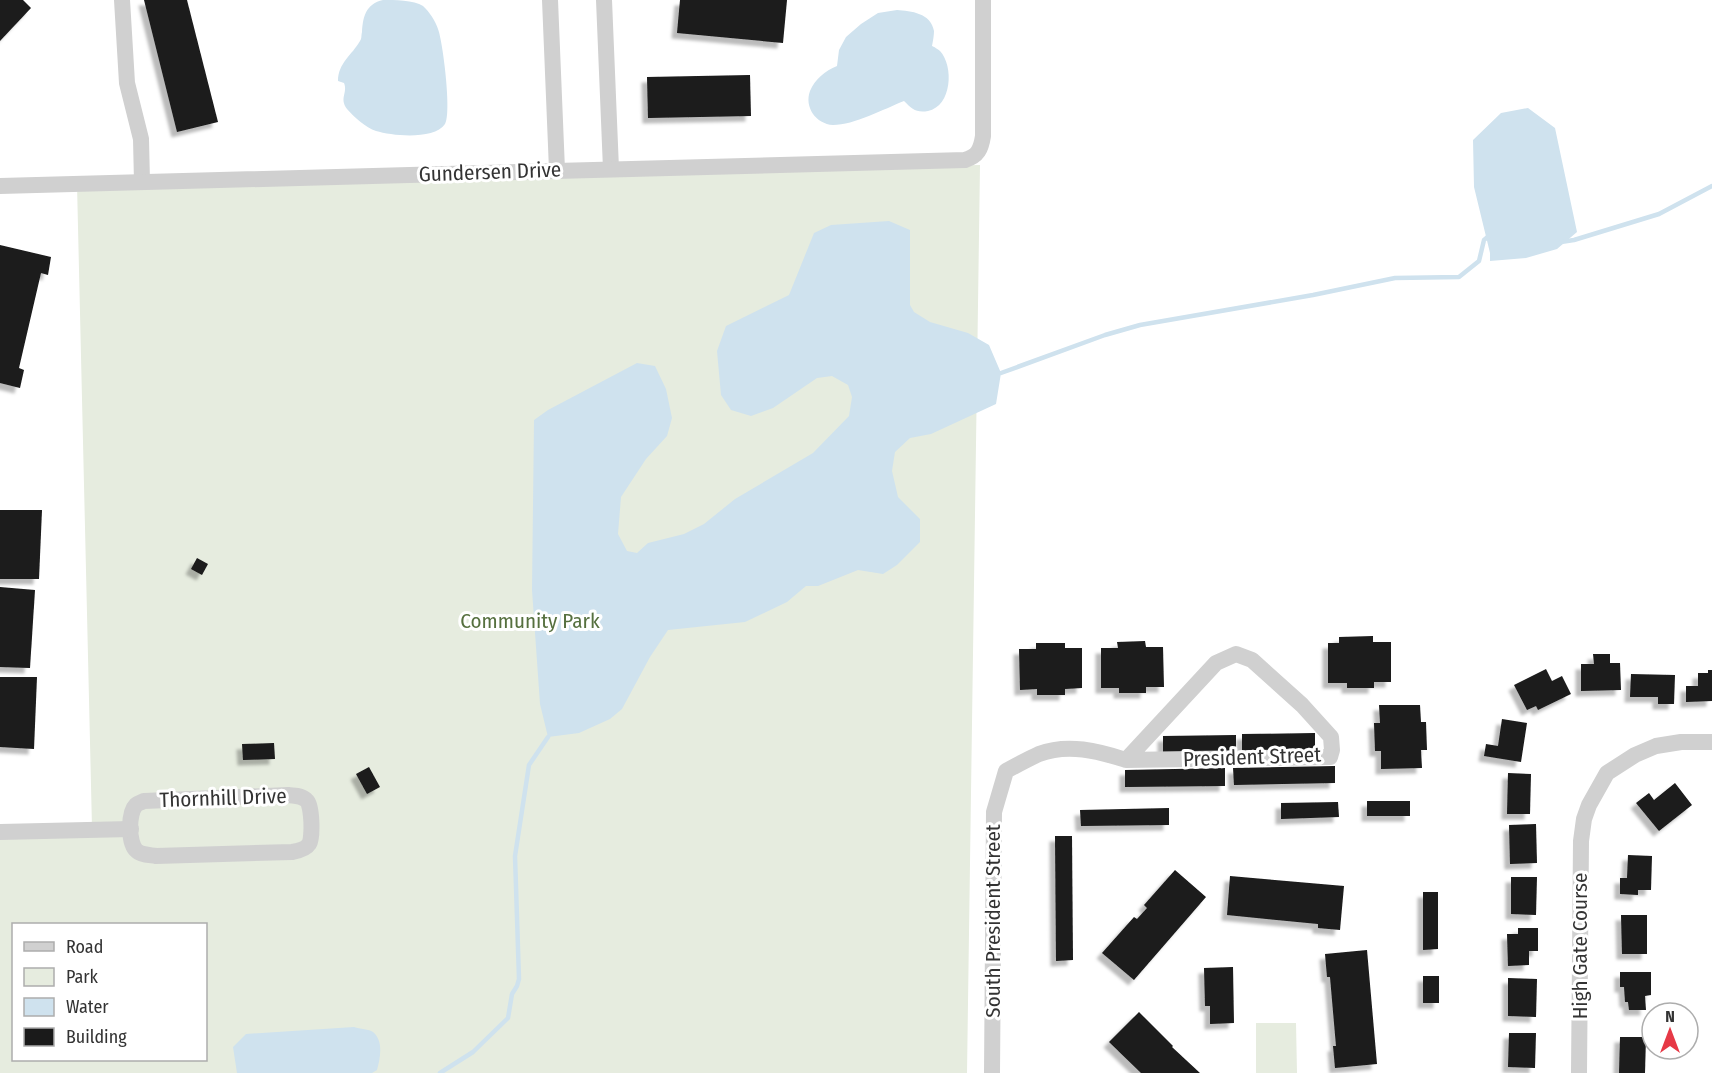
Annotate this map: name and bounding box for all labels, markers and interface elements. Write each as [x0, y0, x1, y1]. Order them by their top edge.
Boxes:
street label: Gundersen Drive [418, 157, 562, 187]
park label: Community Park [460, 608, 600, 634]
street label: President Street [1183, 742, 1322, 772]
street label: Thornhill Drive [159, 783, 287, 813]
street label: South President Street [980, 824, 1006, 1018]
street label: High Gate Course [1567, 873, 1593, 1019]
legend [12, 923, 207, 1061]
text: Road [66, 936, 103, 958]
text: Park [66, 966, 99, 988]
text: Water [66, 996, 109, 1018]
north arrow [1640, 1001, 1700, 1061]
text: N [1665, 1007, 1675, 1026]
text: Building [66, 1026, 127, 1048]

